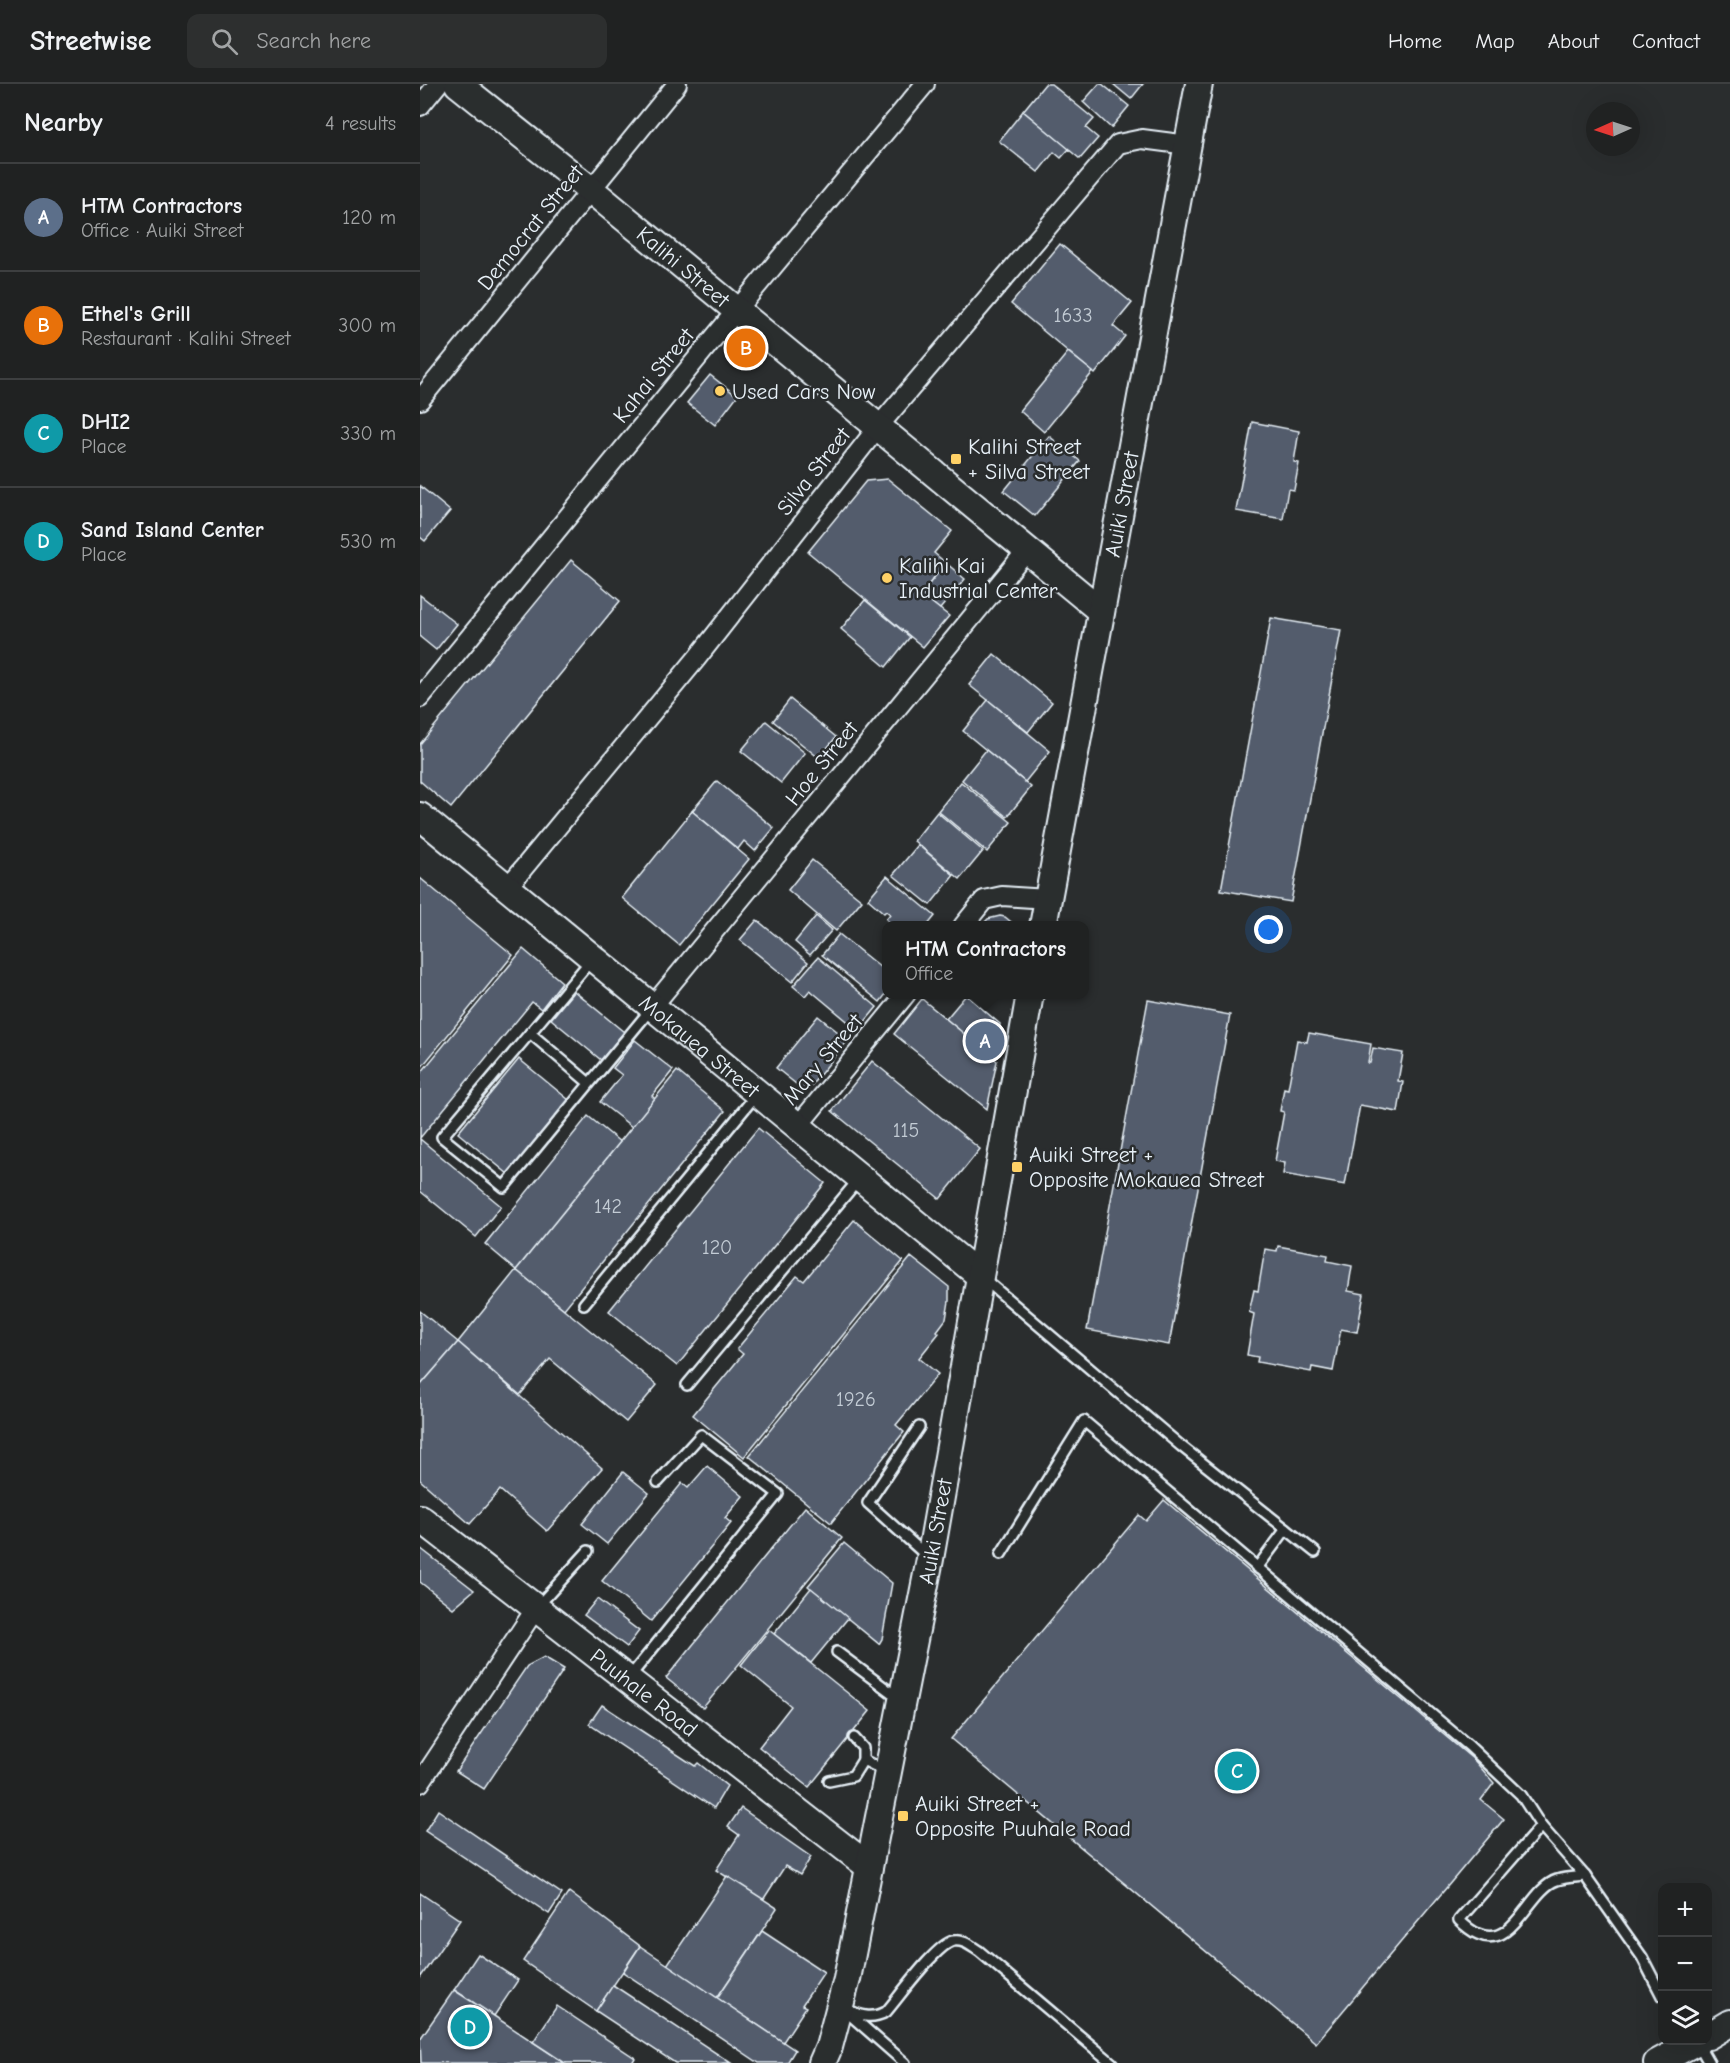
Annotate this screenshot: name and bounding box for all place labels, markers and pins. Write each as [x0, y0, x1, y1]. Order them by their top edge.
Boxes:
pin: B [726, 326, 766, 370]
place label: Used Cars Now [732, 379, 876, 405]
marker: Used Cars Now [713, 384, 727, 398]
place label: Kalihi Street + Silva Street [968, 434, 1090, 485]
marker: Kalihi Street + Silva Street [949, 452, 963, 466]
place label: Kalihi Kai Industrial Center [899, 553, 1058, 604]
marker: Kalihi Kai Industrial Center [880, 571, 894, 585]
pin: A [966, 1018, 1004, 1064]
place label: Auiki Street + Opposite Mokauea Street [1029, 1142, 1265, 1193]
marker: Auiki Street + Opposite Mokauea Street [1010, 1160, 1024, 1174]
pin: C [1218, 1748, 1256, 1794]
place label: Auiki Street + Opposite Puuhale Road [915, 1791, 1131, 1842]
marker: Auiki Street + Opposite Puuhale Road [896, 1809, 910, 1823]
pin: D [451, 2004, 490, 2050]

